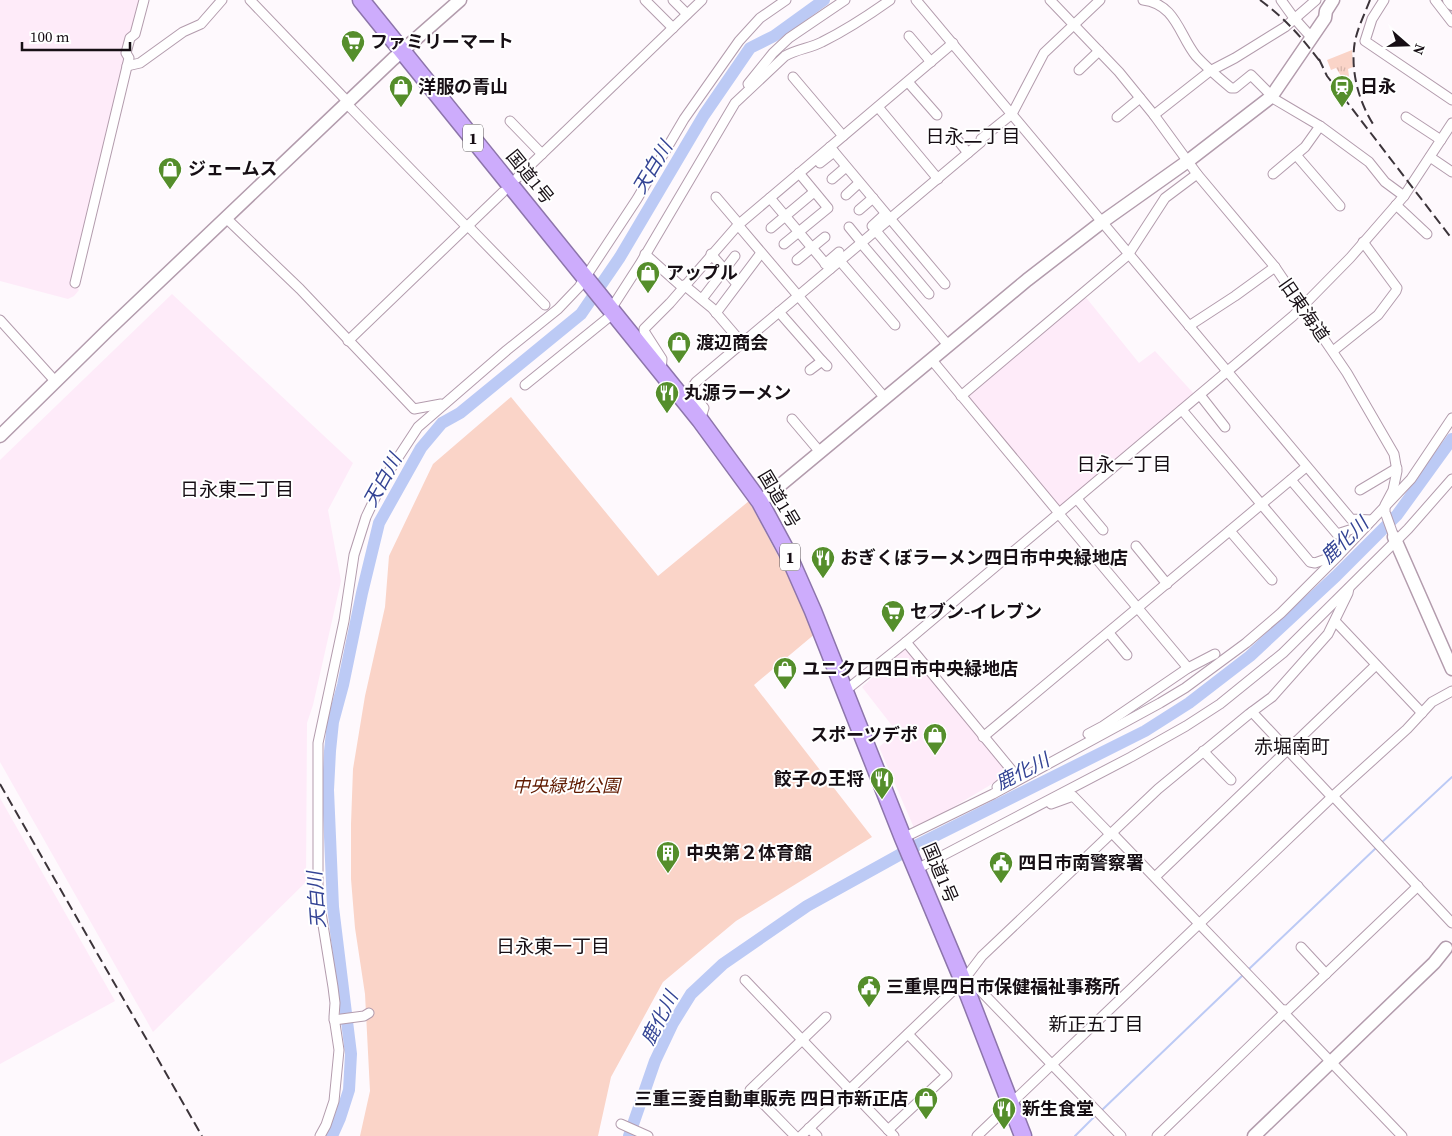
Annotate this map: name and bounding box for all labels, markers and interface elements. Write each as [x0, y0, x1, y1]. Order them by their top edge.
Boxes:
scale bar [22, 20, 130, 52]
north arrow [1382, 20, 1432, 70]
text: 100 m [30, 26, 70, 47]
supermarket icon: ファミリーマート [340, 29, 366, 63]
place label: ファミリーマート [370, 29, 514, 54]
text: N [1408, 41, 1430, 58]
shop icon: 洋服の青山 [388, 74, 414, 108]
place label: 洋服の青山 [418, 74, 508, 99]
station icon: 日永 [1329, 74, 1355, 108]
place label: 日永 [1360, 74, 1396, 99]
district label: 日永二丁目 [925, 123, 1021, 149]
road number: 1 [463, 125, 483, 152]
water label: 天白川 [626, 134, 679, 198]
street label: 国道1号 [501, 144, 560, 209]
shop icon: ジェームス [157, 156, 183, 190]
place label: ジェームス [188, 156, 277, 181]
shop icon: アップル [635, 260, 661, 294]
place label: アップル [666, 260, 738, 285]
street label: 旧東海道 [1274, 273, 1335, 346]
shop icon: 渡辺商会 [666, 330, 692, 364]
place label: 渡辺商会 [696, 330, 768, 355]
restaurant icon: 丸源ラーメン [654, 380, 680, 414]
place label: 丸源ラーメン [684, 380, 791, 405]
water label: 天白川 [357, 447, 408, 511]
district label: 日永一丁目 [1076, 451, 1172, 477]
street label: 国道1号 [752, 465, 806, 532]
district label: 日永東二丁目 [180, 476, 294, 502]
water label: 鹿化川 [1314, 509, 1375, 569]
road number: 1 [780, 544, 800, 570]
restaurant icon: おぎくぼラーメン四日市中央緑地店 [810, 545, 836, 579]
place label: おぎくぼラーメン四日市中央緑地店 [840, 545, 1128, 570]
supermarket icon: セブン-イレブン [880, 599, 906, 633]
place label: セブン-イレブン [910, 599, 1042, 624]
shop icon: ユニクロ四日市中央緑地店 [772, 656, 798, 690]
place label: ユニクロ四日市中央緑地店 [802, 656, 1018, 681]
place label: スポーツデポ [810, 722, 918, 747]
shop icon: スポーツデポ [922, 722, 948, 756]
district label: 赤堀南町 [1254, 733, 1330, 759]
water label: 鹿化川 [991, 746, 1055, 796]
place label: 餃子の王将 [773, 766, 864, 791]
restaurant icon: 餃子の王将 [869, 766, 895, 800]
park label: 中央緑地公園 [512, 773, 623, 798]
street label: 国道1号 [917, 839, 964, 907]
building icon: 中央第２体育館 [655, 840, 681, 874]
place label: 中央第２体育館 [686, 840, 812, 865]
public building icon: 四日市南警察署 [988, 850, 1014, 884]
place label: 四日市南警察署 [1018, 850, 1144, 875]
water label: 天白川 [301, 869, 331, 929]
district label: 日永東一丁目 [496, 933, 610, 959]
public building icon: 三重県四日市保健福祉事務所 [856, 974, 882, 1008]
place label: 三重県四日市保健福祉事務所 [886, 974, 1120, 999]
water label: 鹿化川 [634, 985, 684, 1049]
district label: 新正五丁目 [1048, 1011, 1144, 1037]
place label: 三重三菱自動車販売 四日市新正店 [634, 1086, 908, 1111]
shop icon: 三重三菱自動車販売 四日市新正店 [913, 1086, 939, 1120]
restaurant icon: 新生食堂 [991, 1096, 1017, 1130]
place label: 新生食堂 [1022, 1096, 1094, 1121]

